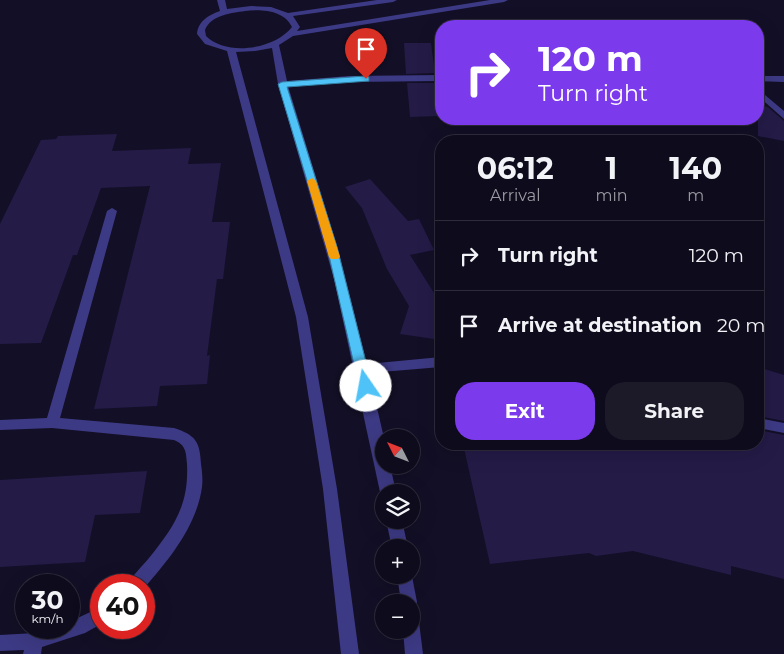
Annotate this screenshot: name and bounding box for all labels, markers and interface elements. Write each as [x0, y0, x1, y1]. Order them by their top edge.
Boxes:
pin [345, 28, 387, 79]
icon: arrive [352, 35, 380, 63]
text: 120 m [538, 37, 643, 80]
icon: right [455, 40, 520, 105]
text: Turn right [538, 80, 648, 107]
text: 06:12 [477, 150, 554, 187]
text: 1 [606, 150, 617, 187]
text: 140 [669, 150, 722, 187]
text: Arrival [490, 186, 540, 205]
text: min [595, 186, 628, 205]
text: m [687, 186, 704, 205]
icon: right [455, 242, 483, 270]
text: Turn right [498, 244, 598, 267]
text: 120 m [689, 244, 744, 267]
icon: arrive [455, 312, 483, 340]
text: Arrive at destination [498, 314, 702, 337]
text: 20 m [717, 314, 765, 337]
position arrow [339, 359, 391, 411]
button: Exit [455, 382, 595, 440]
button: Share [605, 382, 744, 440]
north arrow [375, 429, 420, 474]
map controls [375, 429, 420, 639]
button: layers [375, 484, 420, 529]
button: + [375, 539, 420, 584]
speed limit sign: 40 [90, 574, 155, 639]
text: 30 [32, 585, 63, 615]
button: − [375, 594, 420, 639]
text: km/h [31, 611, 64, 626]

